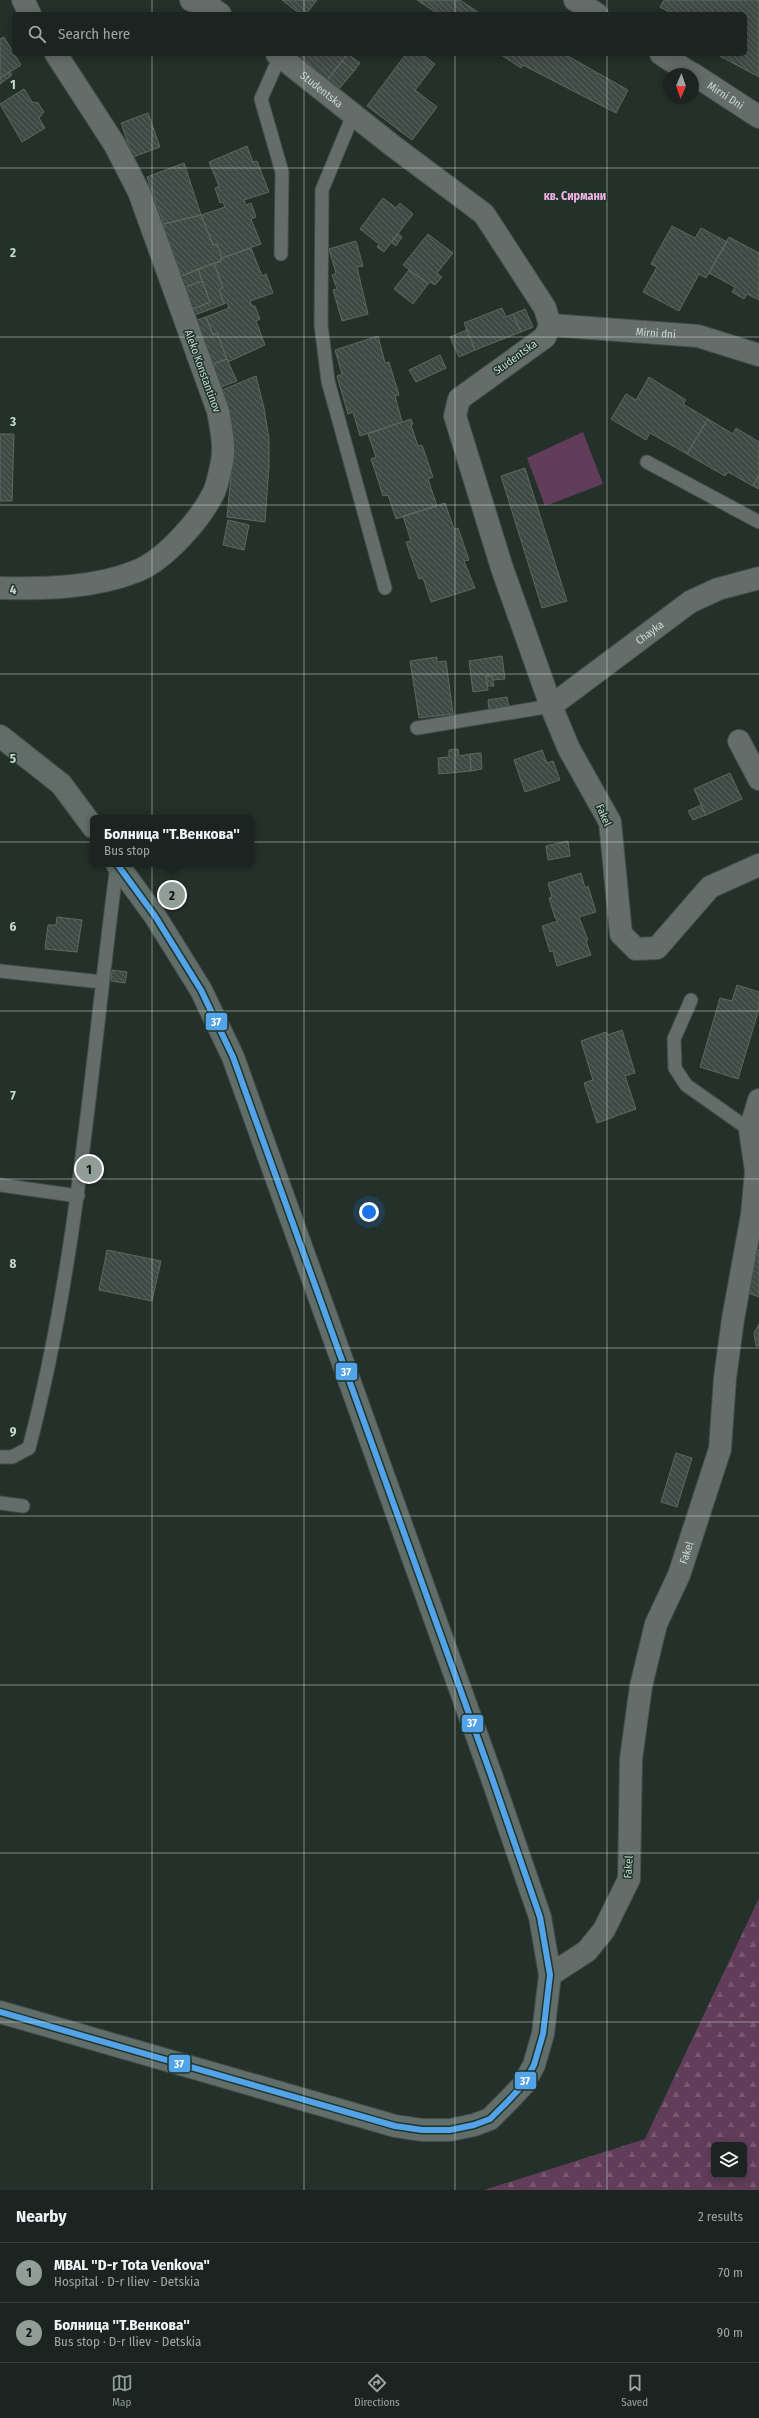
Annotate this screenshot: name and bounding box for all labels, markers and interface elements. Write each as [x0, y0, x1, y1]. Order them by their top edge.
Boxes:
search box [12, 12, 747, 56]
icon: search [26, 23, 48, 45]
text: Search here [58, 25, 130, 43]
north arrow [663, 68, 699, 104]
street label: Studentska [297, 69, 345, 111]
text: 1 [10, 77, 16, 92]
street label: Mirni Dni [705, 79, 746, 112]
district label: кв. Сирмани [544, 189, 606, 203]
text: 2 [9, 245, 16, 260]
street label: Mirni dni [635, 325, 676, 341]
street label: Aleko Konstantinov [182, 328, 224, 414]
street label: Studentska [491, 337, 540, 378]
text: 3 [9, 414, 16, 429]
text: 4 [10, 582, 17, 597]
street label: Chayka [633, 618, 666, 647]
text: 5 [10, 751, 16, 766]
street label: Fakel [593, 802, 614, 828]
popup [90, 815, 254, 867]
text: Болница ''Т.Венкова'' [104, 825, 240, 843]
text: Bus stop [104, 843, 150, 858]
pin: 2 [159, 880, 185, 910]
text: 6 [10, 919, 17, 934]
line badge: 37 [205, 1012, 228, 1031]
text: 37 [210, 1016, 221, 1029]
text: 7 [10, 1088, 16, 1103]
pin: 1 [76, 1154, 102, 1184]
your location [359, 1202, 379, 1222]
text: 8 [10, 1256, 17, 1271]
line badge: 37 [335, 1362, 358, 1381]
text: 37 [340, 1366, 351, 1379]
text: 9 [10, 1424, 17, 1439]
street label: Fakel [677, 1540, 696, 1566]
line badge: 37 [461, 1714, 484, 1733]
text: 37 [466, 1717, 477, 1730]
street label: Fakel [621, 1855, 636, 1879]
line badge: 37 [168, 2054, 191, 2073]
text: 37 [173, 2058, 184, 2071]
line badge: 37 [514, 2071, 537, 2090]
text: 37 [519, 2075, 530, 2088]
map controls [711, 2142, 747, 2178]
button: layers [711, 2142, 747, 2178]
text: Nearby [16, 2206, 67, 2227]
text: 2 results [698, 2209, 743, 2224]
text: MBAL "D-r Tota Venkova" [54, 2256, 210, 2274]
text: 1 [26, 2265, 32, 2280]
text: 70 m [718, 2265, 743, 2280]
text: Hospital · D-r Iliev - Detskia [54, 2274, 200, 2289]
text: Болница ''Т.Венкова'' [54, 2316, 190, 2334]
text: 2 [26, 2325, 32, 2340]
text: 90 m [717, 2325, 743, 2340]
text: Bus stop · D-r Iliev - Detskia [54, 2334, 201, 2349]
tab: Map [111, 2372, 133, 2409]
tab: Directions [354, 2372, 400, 2409]
tab: Saved [621, 2372, 648, 2409]

